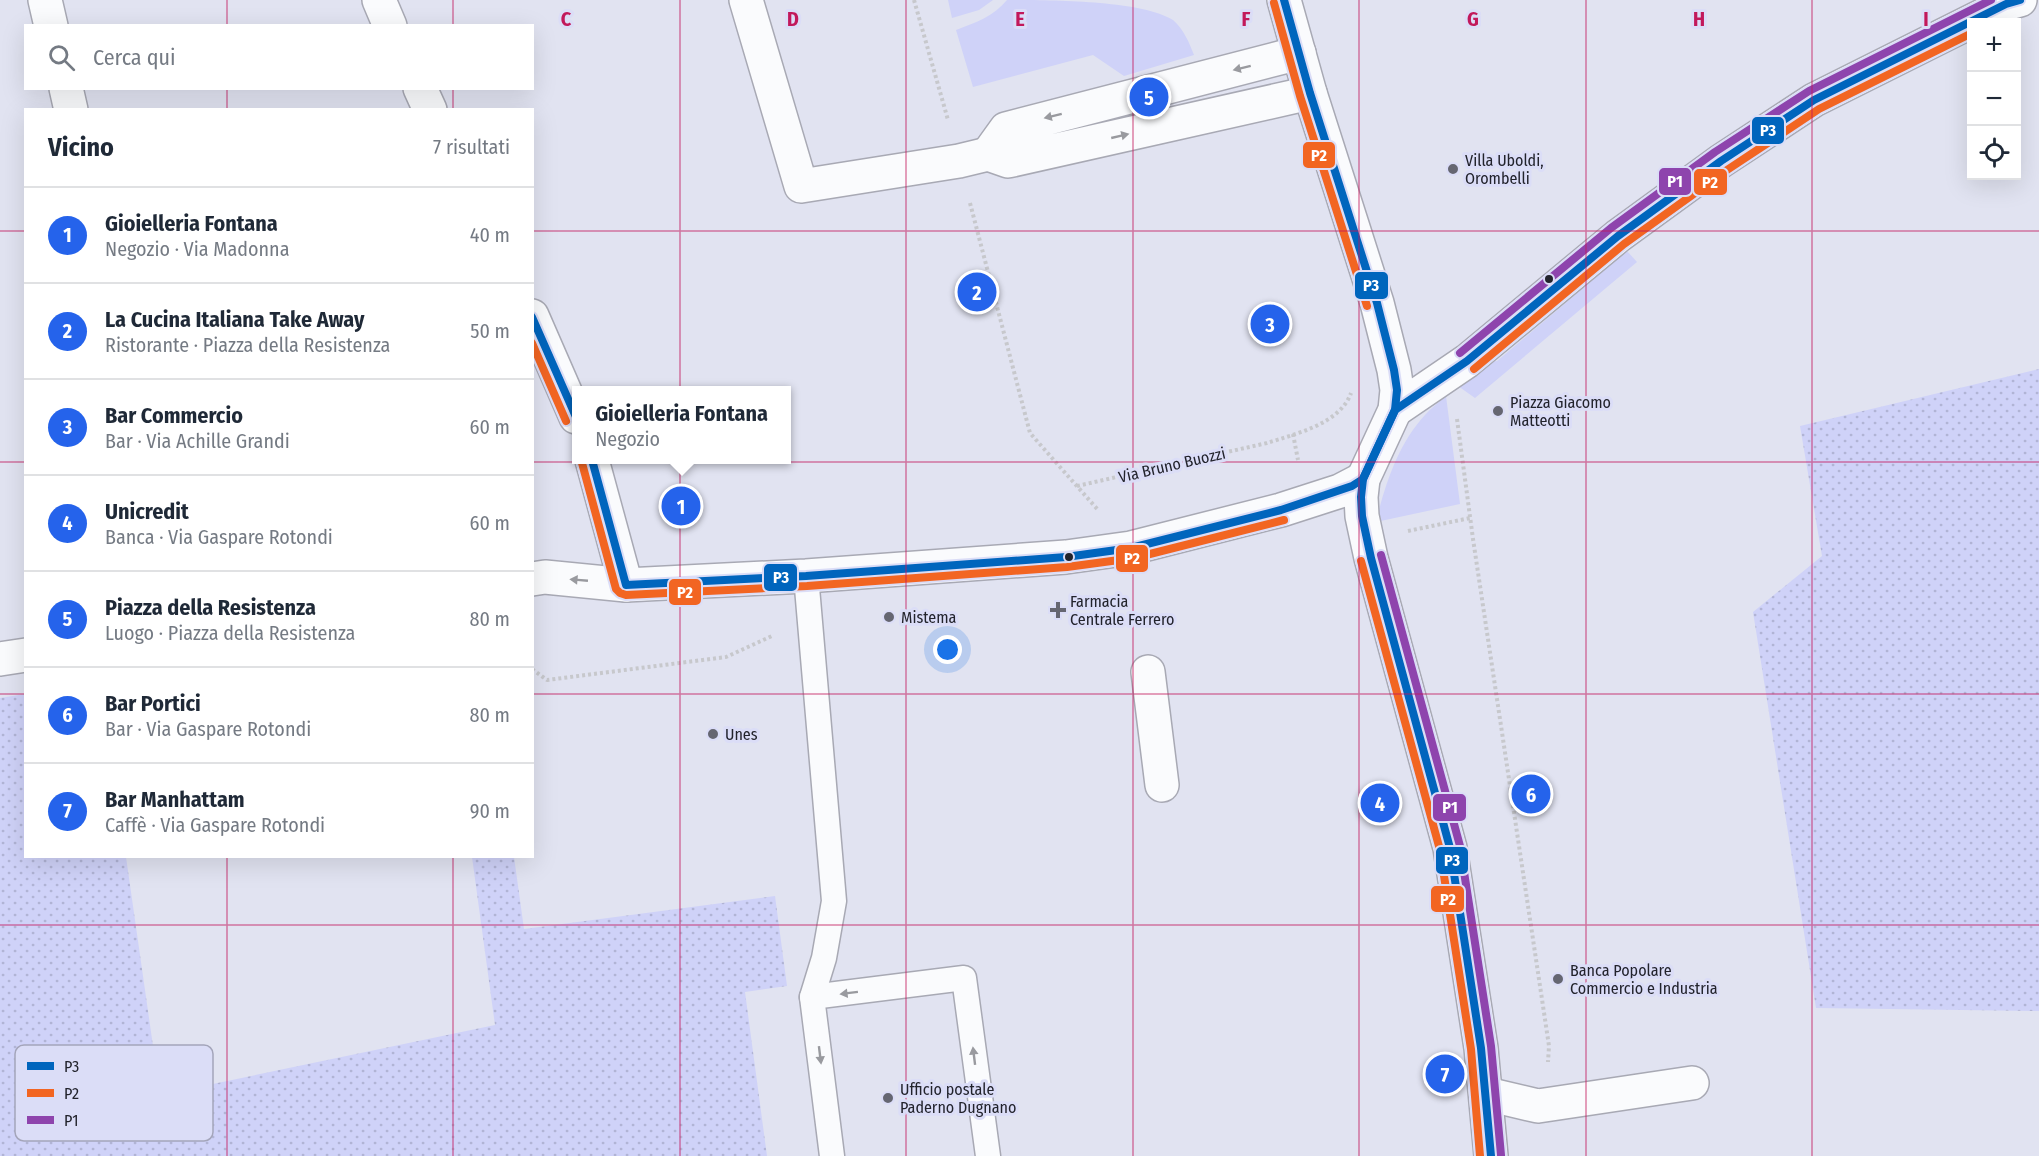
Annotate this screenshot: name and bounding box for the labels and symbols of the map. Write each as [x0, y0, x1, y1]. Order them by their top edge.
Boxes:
text: C [561, 7, 572, 31]
text: D [787, 7, 799, 31]
text: E [1015, 7, 1025, 31]
text: F [1242, 7, 1251, 31]
text: G [1467, 7, 1479, 31]
text: H [1693, 7, 1705, 31]
text: I [1923, 7, 1929, 31]
one-way arrow [1233, 64, 1251, 73]
pin: 5 [1130, 74, 1168, 120]
one-way arrow [1044, 112, 1063, 122]
line badge: P3 [1751, 116, 1785, 145]
text: P3 [1760, 121, 1776, 140]
one-way arrow [1111, 131, 1130, 140]
line badge: P2 [1302, 141, 1336, 169]
text: P2 [1311, 146, 1328, 165]
place label: Villa Uboldi, Orombelli [1465, 151, 1544, 188]
marker: Villa Uboldi, Orombelli [1446, 162, 1460, 176]
line badge: P1 [1658, 167, 1692, 196]
line badge: P2 [1693, 168, 1728, 196]
text: P1 [1667, 172, 1683, 191]
text: P2 [1702, 173, 1719, 192]
pin: 2 [958, 270, 996, 314]
line badge: P3 [1354, 271, 1389, 300]
unlabelled marker [1543, 273, 1555, 285]
text: P3 [1363, 276, 1379, 295]
pin: 3 [1250, 302, 1290, 346]
place label: Piazza Giacomo Matteotti [1510, 393, 1611, 430]
marker: Piazza Giacomo Matteotti [1491, 404, 1505, 418]
street label: Via Bruno Buozzi [1117, 443, 1227, 487]
pin: 1 [662, 484, 700, 528]
line badge: P2 [1115, 544, 1149, 573]
text: P2 [1124, 549, 1141, 568]
unlabelled marker [1063, 551, 1075, 563]
line badge: P3 [763, 563, 798, 592]
text: P3 [773, 568, 789, 587]
one-way arrow [570, 576, 589, 585]
line badge: P2 [668, 578, 702, 606]
text: P2 [677, 583, 694, 602]
place label: Farmacia Centrale Ferrero [1070, 592, 1174, 629]
marker: Farmacia Centrale Ferrero [1051, 603, 1065, 617]
place label: Mistema [901, 608, 956, 627]
marker: Mistema [882, 610, 896, 624]
your location [933, 635, 962, 664]
place label: Unes [725, 725, 758, 744]
marker: Unes [706, 727, 720, 741]
pin: 6 [1512, 772, 1550, 816]
pin: 4 [1360, 780, 1400, 826]
line badge: P1 [1432, 793, 1467, 822]
text: P1 [1442, 798, 1458, 817]
line badge: P3 [1435, 846, 1469, 875]
text: P3 [1444, 851, 1460, 870]
line badge: P2 [1430, 885, 1465, 913]
text: P2 [1440, 890, 1457, 909]
place label: Banca Popolare Commercio e Industria [1570, 961, 1718, 998]
marker: Banca Popolare Commercio e Industria [1551, 972, 1565, 986]
one-way arrow [840, 988, 859, 998]
legend [15, 1045, 213, 1141]
one-way arrow [815, 1046, 824, 1065]
one-way arrow [970, 1047, 979, 1066]
pin: 7 [1426, 1052, 1464, 1096]
text: P3 [64, 1057, 79, 1076]
place label: Ufficio postale Paderno Dugnano [900, 1080, 1016, 1117]
text: P2 [64, 1084, 79, 1103]
marker: Ufficio postale Paderno Dugnano [881, 1091, 895, 1105]
text: P1 [64, 1111, 79, 1130]

